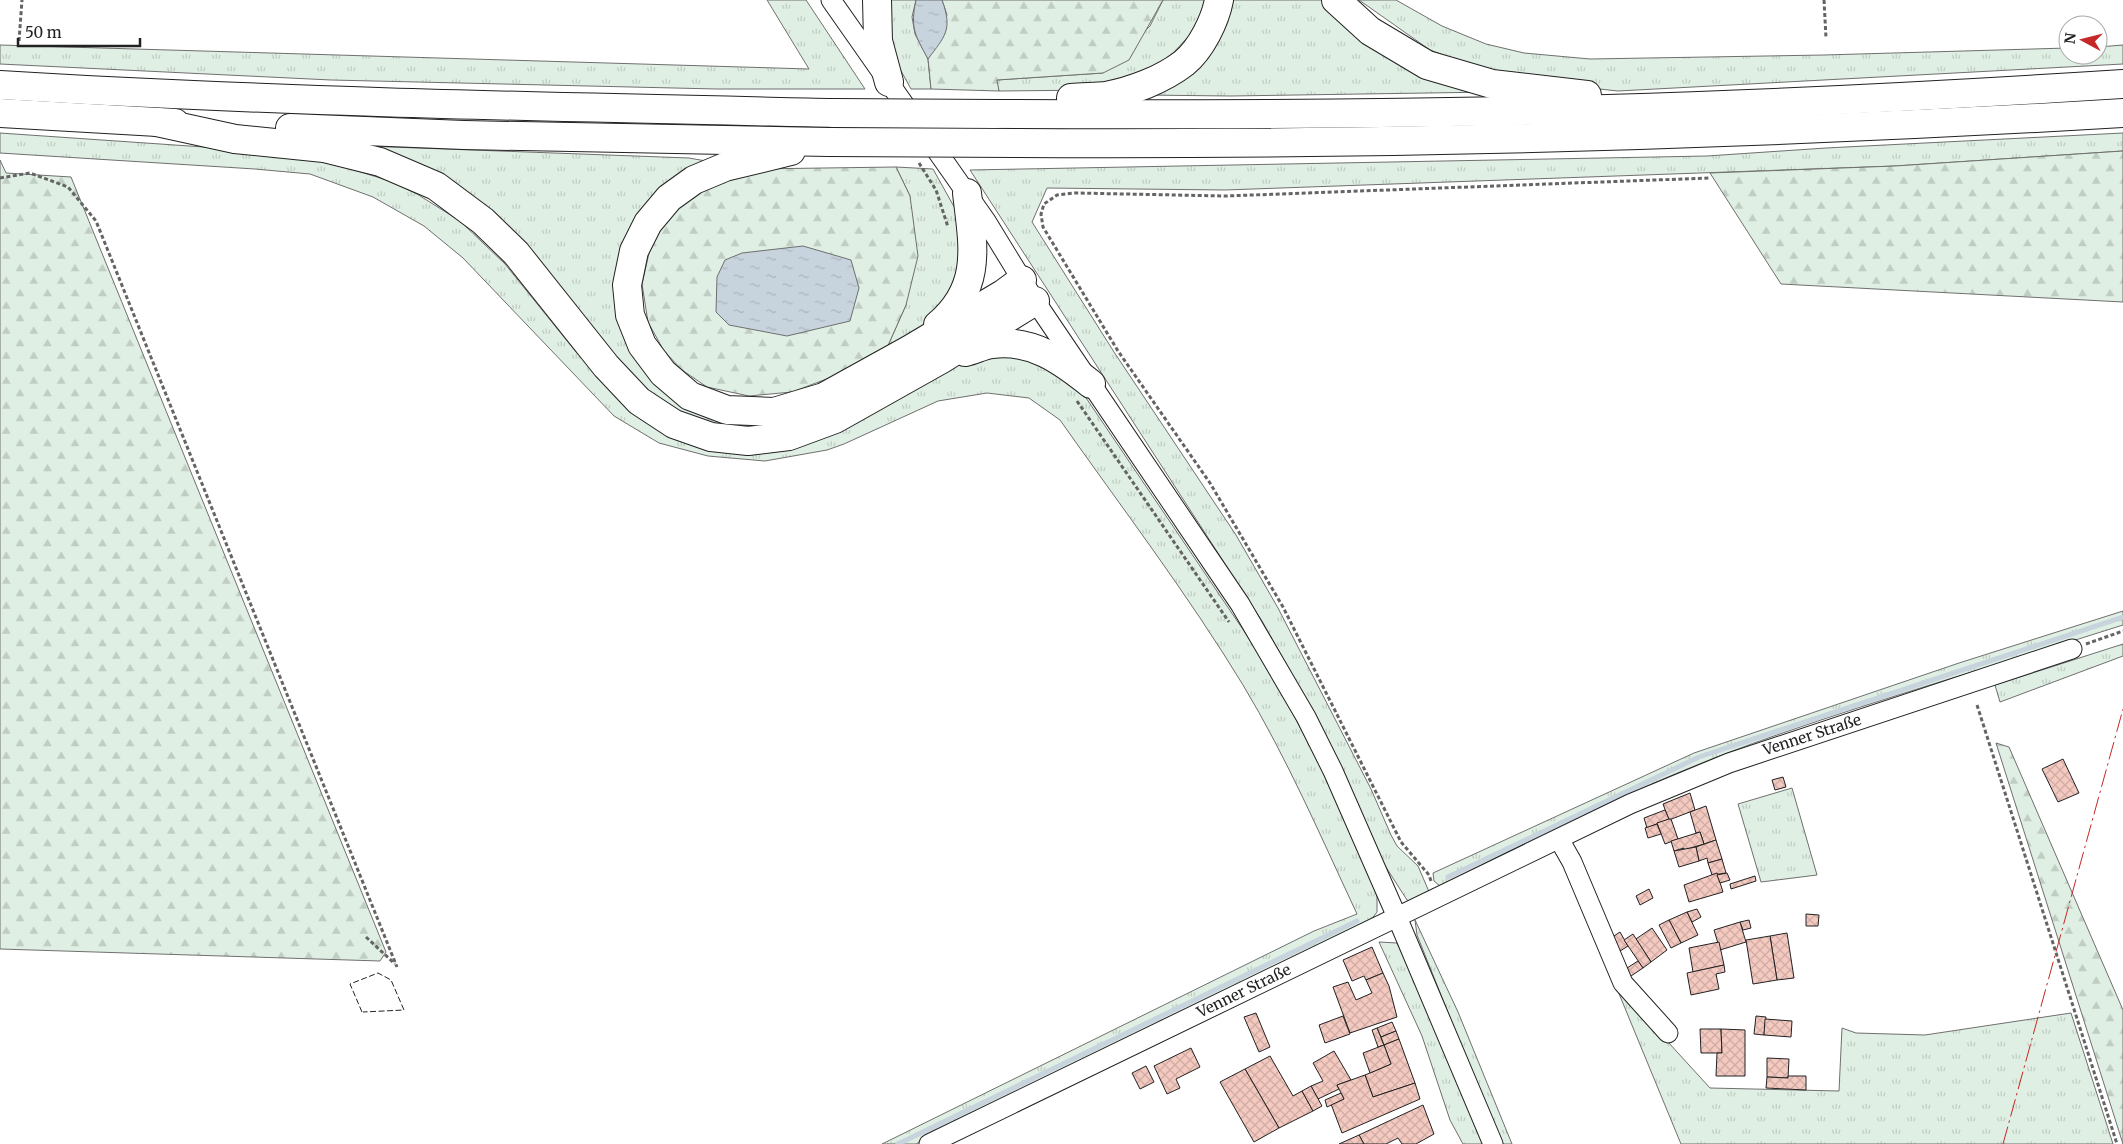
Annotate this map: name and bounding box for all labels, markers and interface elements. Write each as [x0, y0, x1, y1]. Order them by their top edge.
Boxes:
scale bar [18, 15, 140, 47]
north arrow [2058, 15, 2108, 65]
text: 50 m [25, 23, 62, 42]
text: N [2060, 32, 2080, 45]
street label: Venner Straße [1759, 710, 1864, 760]
street label: Venner Straße [1193, 960, 1294, 1022]

